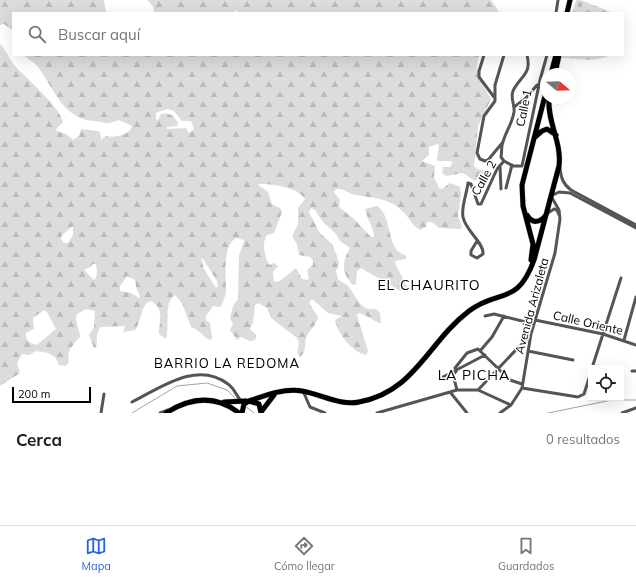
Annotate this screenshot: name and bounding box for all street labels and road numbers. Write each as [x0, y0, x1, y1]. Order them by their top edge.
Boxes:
street label: Calle 1 [512, 88, 535, 128]
street label: Calle 2 [468, 158, 499, 198]
street label: Avenida Arizaleta [511, 256, 552, 356]
street label: Calle Oriente [552, 307, 625, 338]

